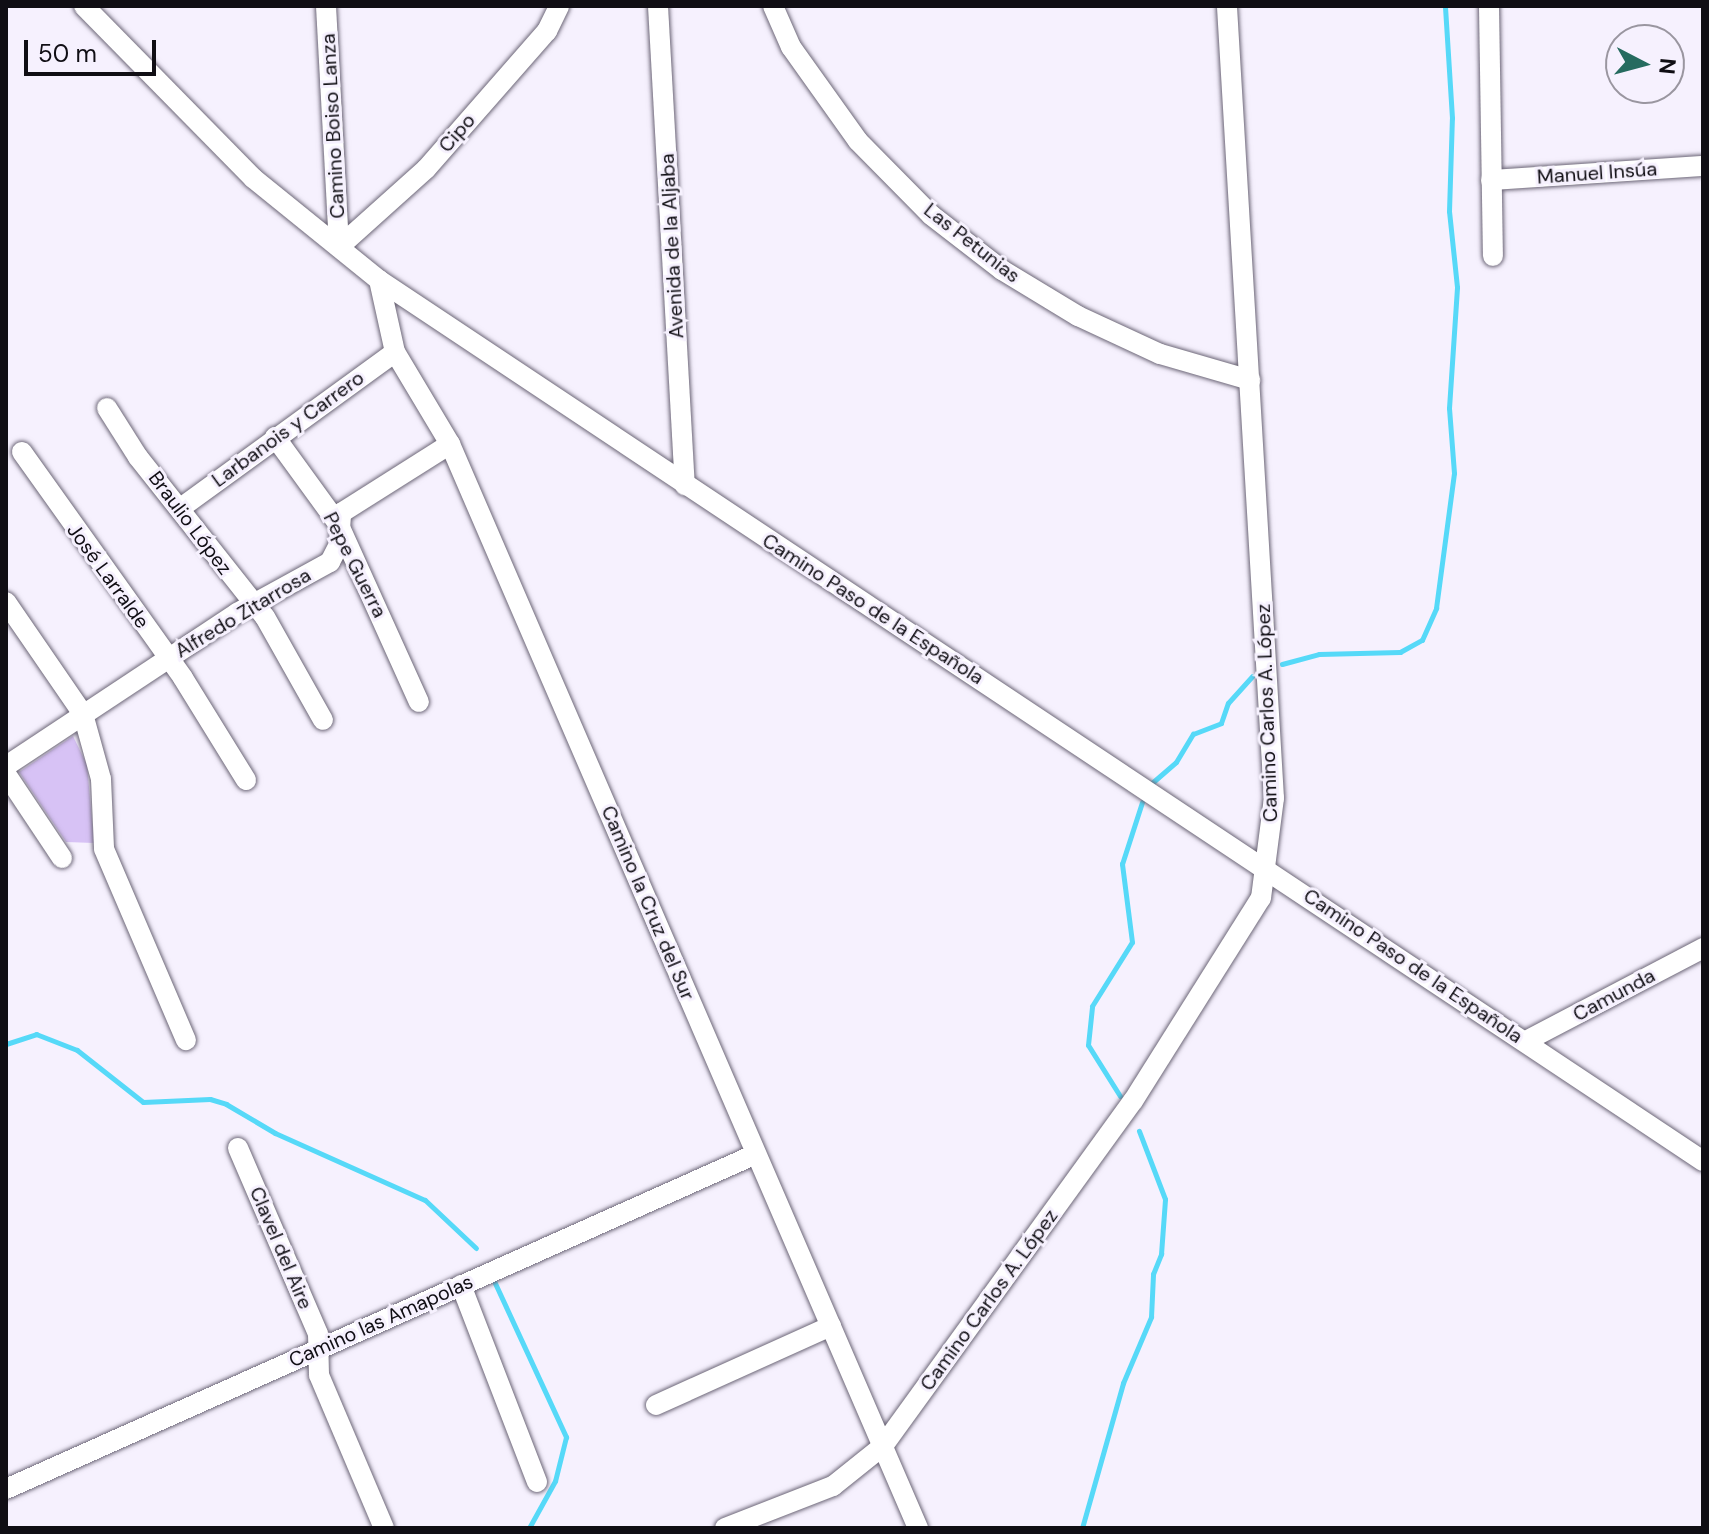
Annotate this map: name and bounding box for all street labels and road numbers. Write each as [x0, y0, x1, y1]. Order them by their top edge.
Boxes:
street label: Camino Boiso Lanza [316, 33, 350, 219]
street label: Cipo [434, 109, 480, 157]
street label: Avenida de la Aljaba [655, 153, 689, 339]
street label: Manuel Insúa [1536, 157, 1658, 189]
street label: Las Petunias [919, 198, 1025, 288]
street label: Larbanois y Carrero [207, 366, 369, 492]
street label: Braulio López [143, 467, 237, 579]
street label: Pepe Guerra [318, 508, 392, 622]
street label: José Larralde [62, 519, 154, 633]
street label: Camino Paso de la Española [758, 528, 988, 690]
street label: Alfredo Zitarrosa [171, 563, 315, 663]
street label: Camino Carlos A. López [1251, 603, 1283, 823]
street label: Camino la Cruz del Sur [596, 802, 700, 1004]
street label: Camino Paso de la Española [1299, 884, 1527, 1048]
street label: Camunda [1569, 963, 1659, 1027]
street label: Clavel del Aire [244, 1183, 318, 1313]
street label: Camino Carlos A. López [915, 1205, 1063, 1395]
street label: Camino las Amapolas [285, 1270, 477, 1372]

